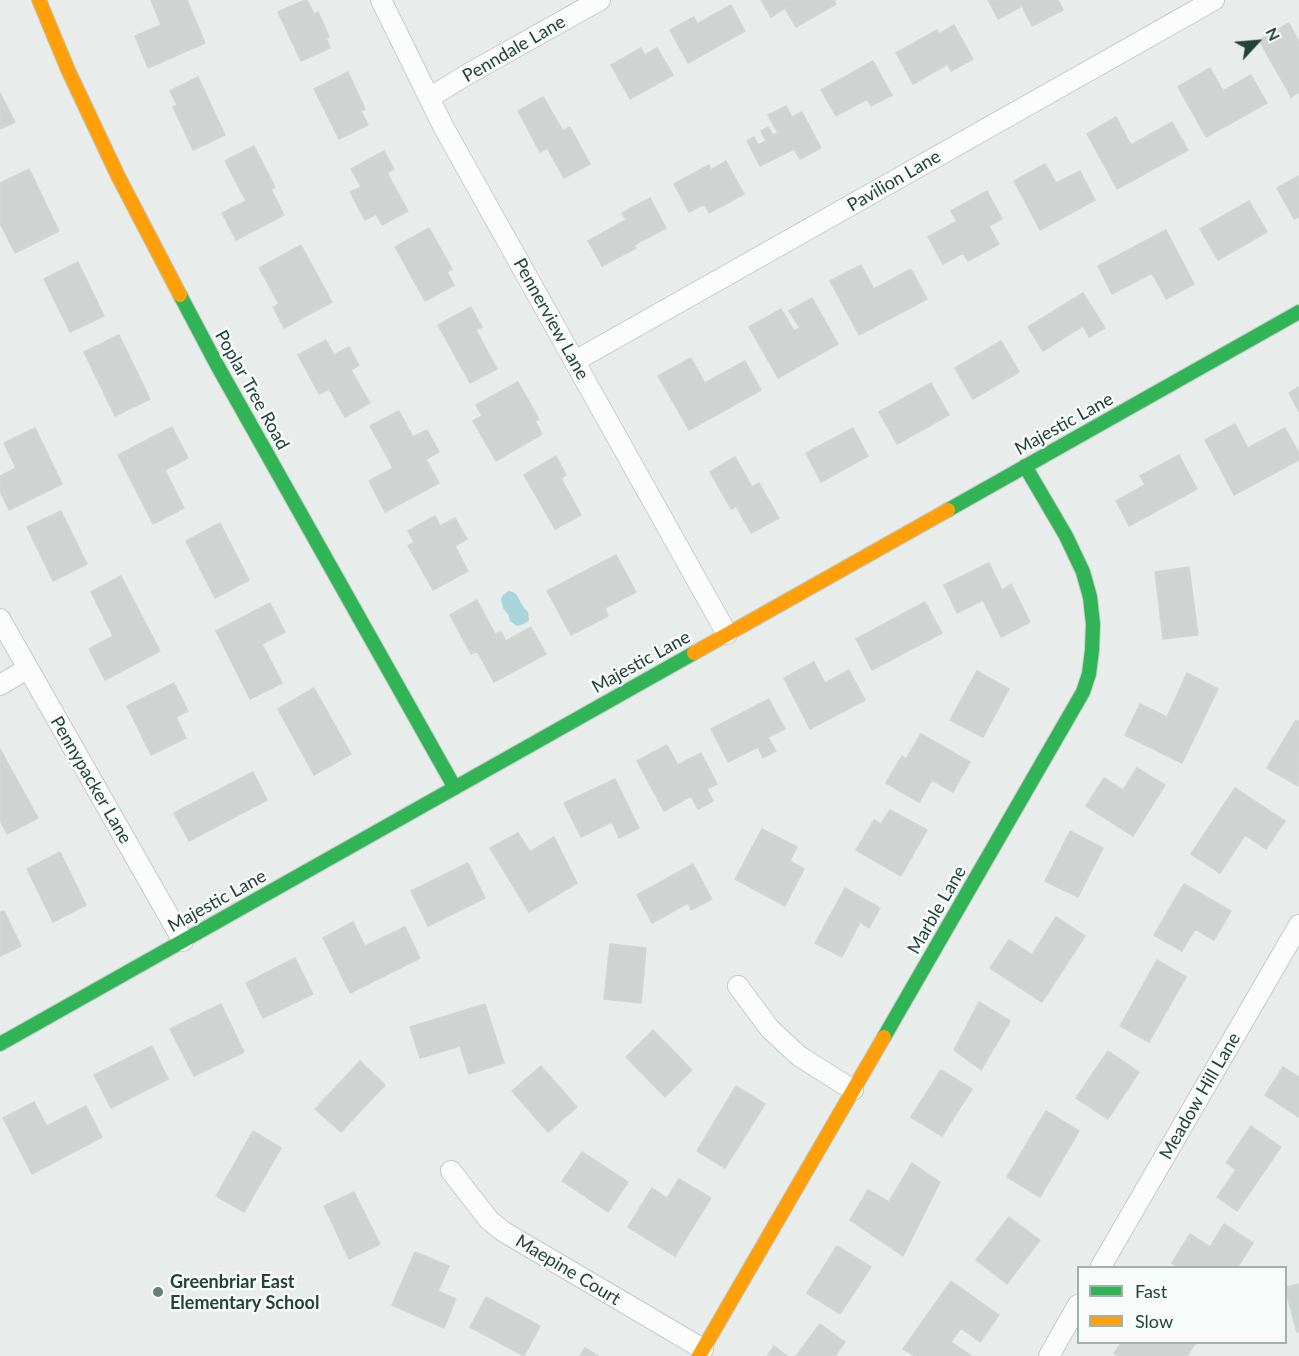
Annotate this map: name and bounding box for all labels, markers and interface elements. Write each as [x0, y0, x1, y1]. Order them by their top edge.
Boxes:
street label: Penndale Lane [459, 11, 569, 87]
north arrow [1227, 12, 1287, 72]
text: N [1262, 24, 1285, 44]
street label: Pavilion Lane [844, 146, 944, 216]
street label: Pennerview Lane [509, 255, 593, 383]
street label: Poplar Tree Road [210, 326, 294, 454]
street label: Majestic Lane [1011, 388, 1117, 460]
street label: Majestic Lane [588, 626, 694, 698]
street label: Pennypacker Lane [46, 712, 136, 848]
street label: Marble Lane [903, 862, 971, 958]
street label: Majestic Lane [164, 865, 270, 937]
street label: Meadow Hill Lane [1155, 1029, 1245, 1163]
street label: Maepine Court [512, 1230, 624, 1310]
legend [1077, 1266, 1287, 1344]
place label: Greenbriar East Elementary School [170, 1271, 319, 1314]
text: Fast [1135, 1280, 1167, 1302]
marker: Greenbriar East Elementary School [151, 1285, 165, 1299]
text: Slow [1135, 1310, 1173, 1332]

